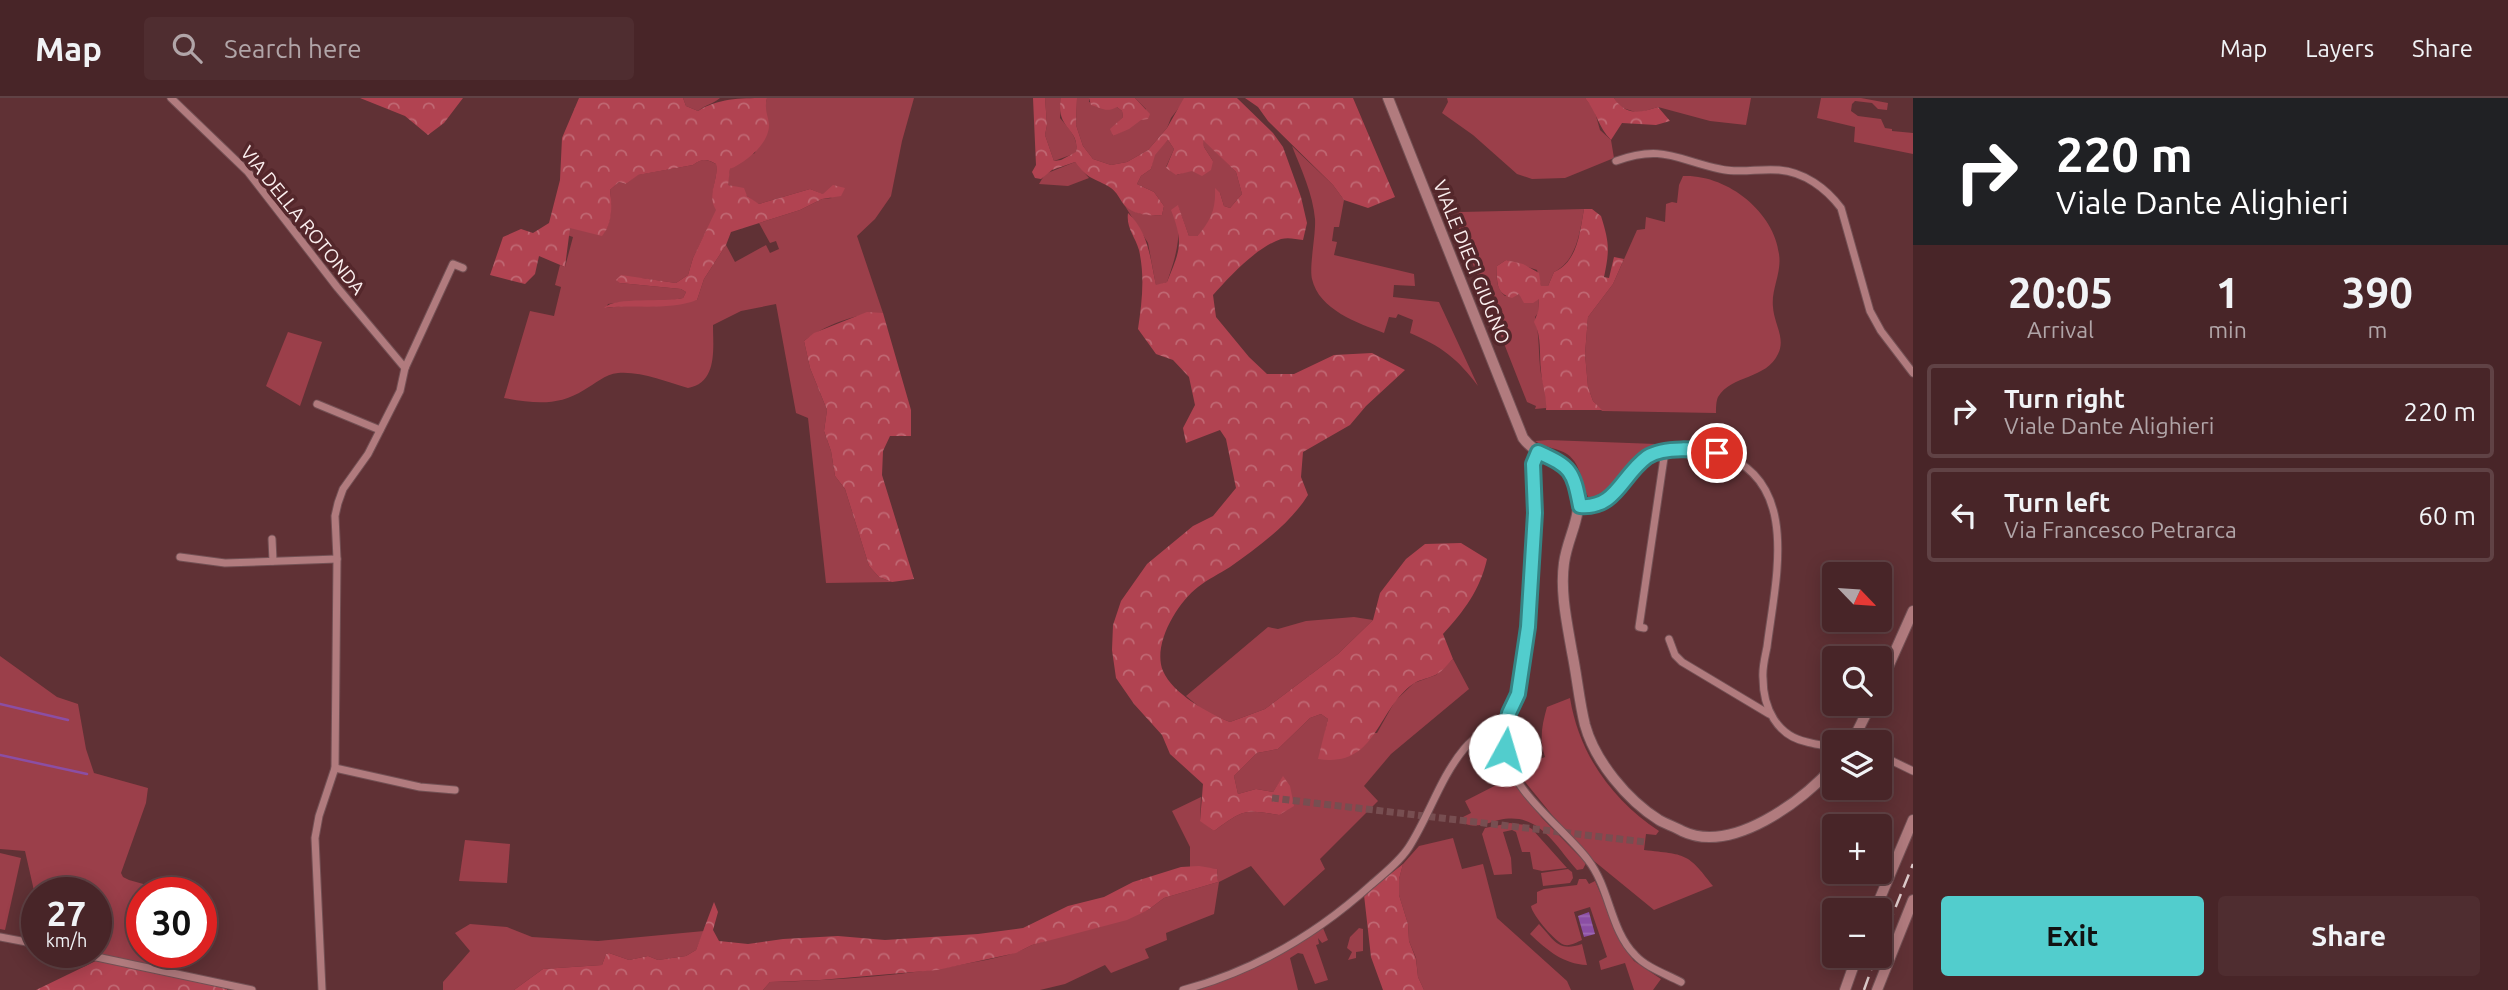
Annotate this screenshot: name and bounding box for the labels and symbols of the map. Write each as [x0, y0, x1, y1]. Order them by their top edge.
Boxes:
street label: VIA DELLA ROTONDA [236, 141, 370, 299]
street label: VIALE DIECI GIUGNO [1429, 177, 1515, 347]
pin [1687, 423, 1747, 483]
north arrow [1822, 562, 1892, 632]
position arrow [1468, 713, 1542, 787]
speed limit sign: 30 [126, 877, 217, 968]

